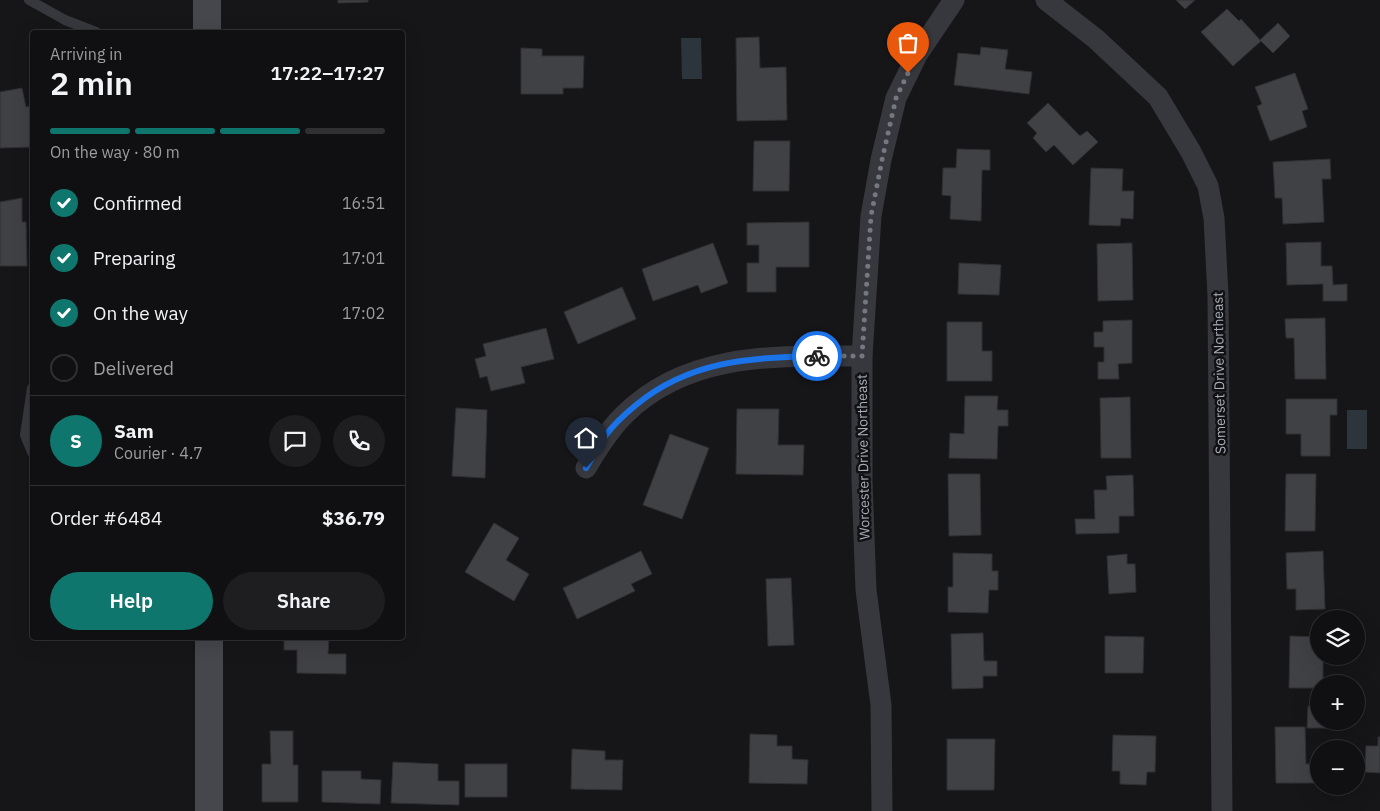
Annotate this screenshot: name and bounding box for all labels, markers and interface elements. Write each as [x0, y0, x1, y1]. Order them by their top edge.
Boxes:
pin [887, 22, 929, 73]
icon: bag [894, 29, 922, 57]
text: Arriving in [50, 44, 122, 64]
text: 17:22–17:27 [271, 61, 385, 85]
text: 2 min [50, 62, 133, 104]
text: On the way · 80 m [50, 142, 180, 162]
icon: check [50, 189, 78, 217]
text: Confirmed [93, 191, 182, 215]
text: 16:51 [342, 193, 385, 213]
icon: check [50, 244, 78, 272]
text: Preparing [93, 246, 175, 270]
text: 17:01 [342, 248, 385, 268]
street label: Somerset Drive Northeast [1209, 292, 1229, 454]
icon: check [50, 299, 78, 327]
text: On the way [93, 301, 188, 325]
text: 17:02 [342, 303, 385, 323]
courier [792, 331, 842, 381]
icon: bike [803, 342, 831, 370]
text: Delivered [93, 356, 174, 380]
street label: Worcester Drive Northeast [853, 374, 873, 540]
button: chat [269, 415, 321, 467]
button: phone [333, 415, 385, 467]
pin [565, 417, 607, 468]
text: Sam [114, 419, 154, 443]
icon: home [572, 424, 600, 452]
text: S [70, 429, 82, 453]
text: Courier · 4.7 [114, 443, 203, 463]
text: Order #6484 [50, 506, 162, 530]
text: $36.79 [322, 506, 385, 530]
button: Help [50, 572, 213, 630]
button: Share [223, 572, 385, 630]
map controls [1310, 610, 1365, 795]
button: layers [1310, 610, 1365, 665]
button: + [1310, 675, 1365, 730]
button: − [1310, 740, 1365, 795]

